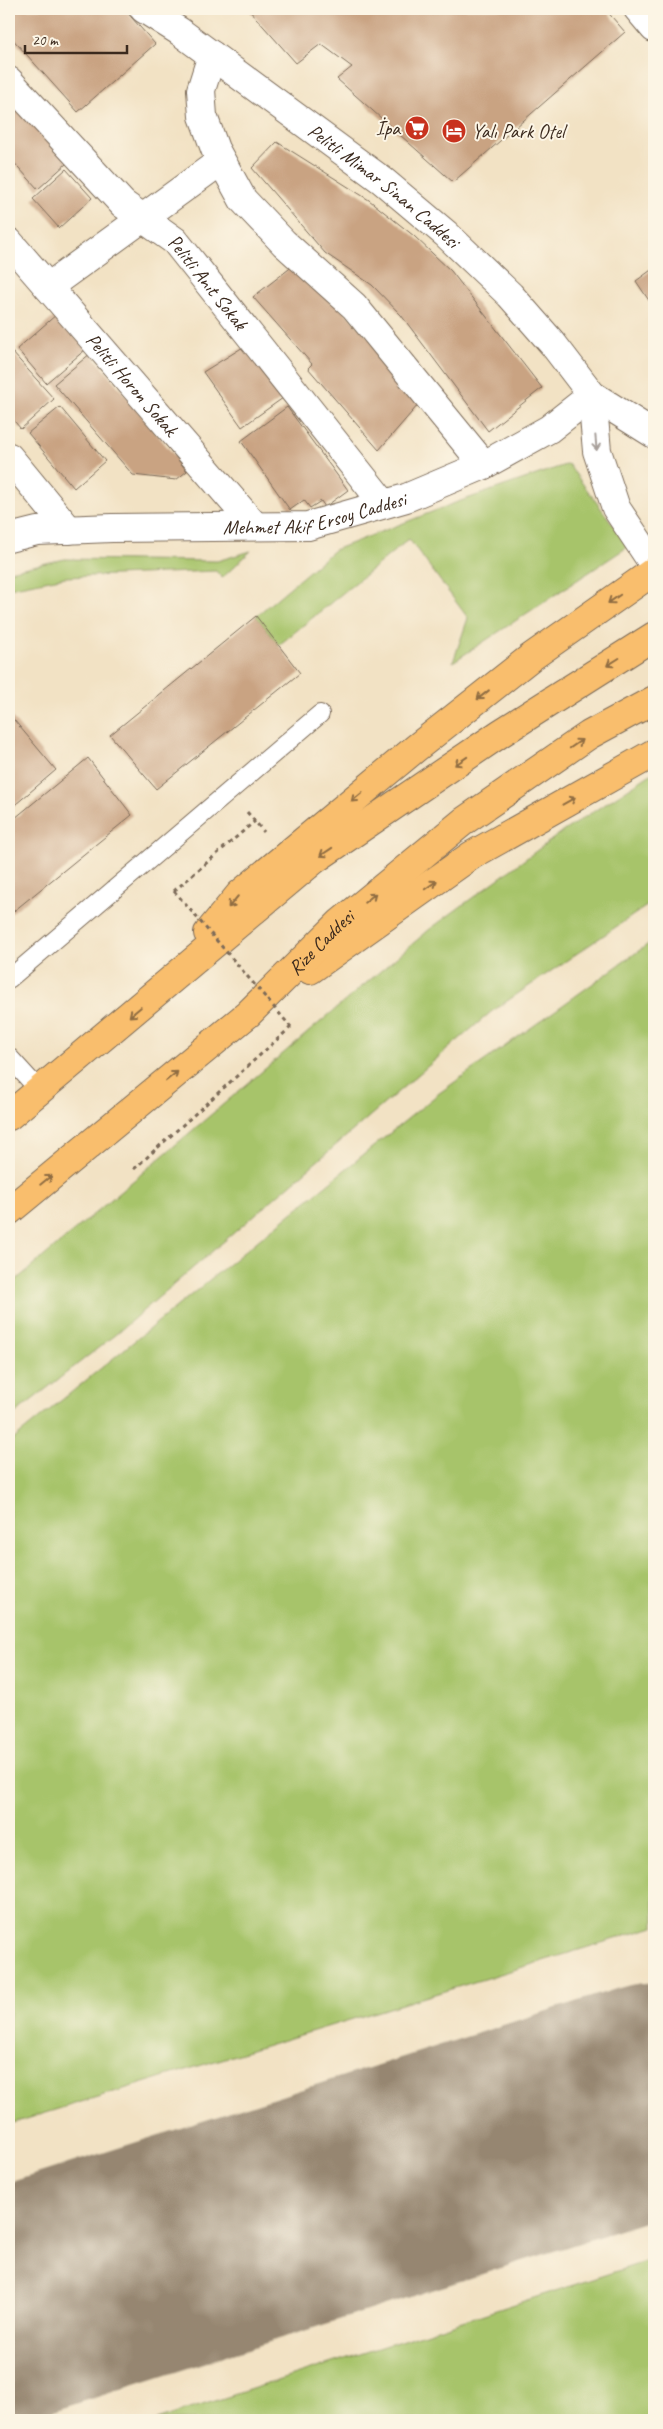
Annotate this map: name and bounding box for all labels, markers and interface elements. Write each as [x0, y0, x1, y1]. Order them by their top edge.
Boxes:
scale bar [25, 22, 128, 54]
text: 20 m [32, 31, 59, 50]
supermarket icon: İpa [404, 115, 430, 141]
place label: İpa [376, 116, 401, 141]
street label: Pelitli Mimar Sinan Caddesi [303, 118, 467, 255]
hotel icon: Yalı Park Otel [441, 118, 467, 144]
place label: Yalı Park Otel [472, 119, 568, 144]
street label: Pelitli Anıt Sokak [164, 228, 254, 336]
street label: Pelitli Horon Sokak [81, 328, 184, 442]
one-way arrow [591, 435, 601, 451]
street label: Mehmet Akif Ersoy Caddesi [223, 486, 411, 539]
one-way arrow [607, 594, 621, 604]
one-way arrow [606, 657, 620, 668]
one-way arrow [477, 689, 490, 700]
one-way arrow [569, 739, 583, 749]
one-way arrow [454, 756, 468, 766]
one-way arrow [351, 792, 364, 803]
one-way arrow [562, 795, 576, 805]
one-way arrow [319, 847, 333, 857]
one-way arrow [423, 880, 437, 890]
one-way arrow [364, 892, 377, 903]
one-way arrow [228, 896, 239, 909]
street label: Rize Caddesi [282, 903, 361, 980]
one-way arrow [128, 1006, 141, 1018]
one-way arrow [165, 1071, 178, 1082]
one-way arrow [40, 1174, 53, 1185]

